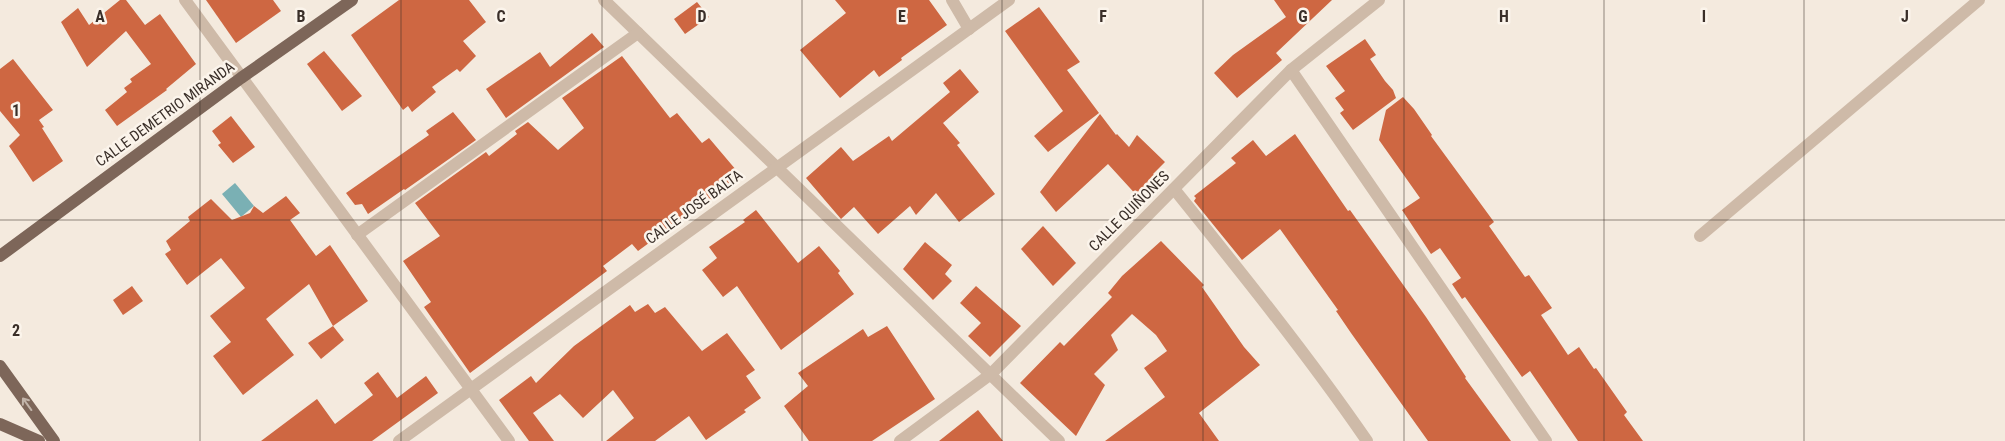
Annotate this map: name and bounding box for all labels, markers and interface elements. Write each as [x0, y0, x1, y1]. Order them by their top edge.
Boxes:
text: A [95, 7, 105, 26]
text: B [297, 7, 306, 26]
text: C [496, 7, 506, 26]
text: D [697, 7, 707, 26]
text: E [898, 7, 906, 26]
text: F [1099, 7, 1107, 26]
text: G [1298, 7, 1308, 26]
text: H [1499, 7, 1509, 26]
text: I [1702, 7, 1706, 26]
text: J [1901, 7, 1909, 26]
street label: CALLE DEMETRIO MIRANDA [92, 57, 238, 170]
text: 1 [12, 101, 20, 120]
street label: CALLE JOSÉ BALTA [642, 166, 746, 248]
street label: CALLE QUIÑONES [1085, 167, 1173, 255]
text: 2 [12, 321, 20, 340]
one-way arrow [22, 397, 32, 411]

